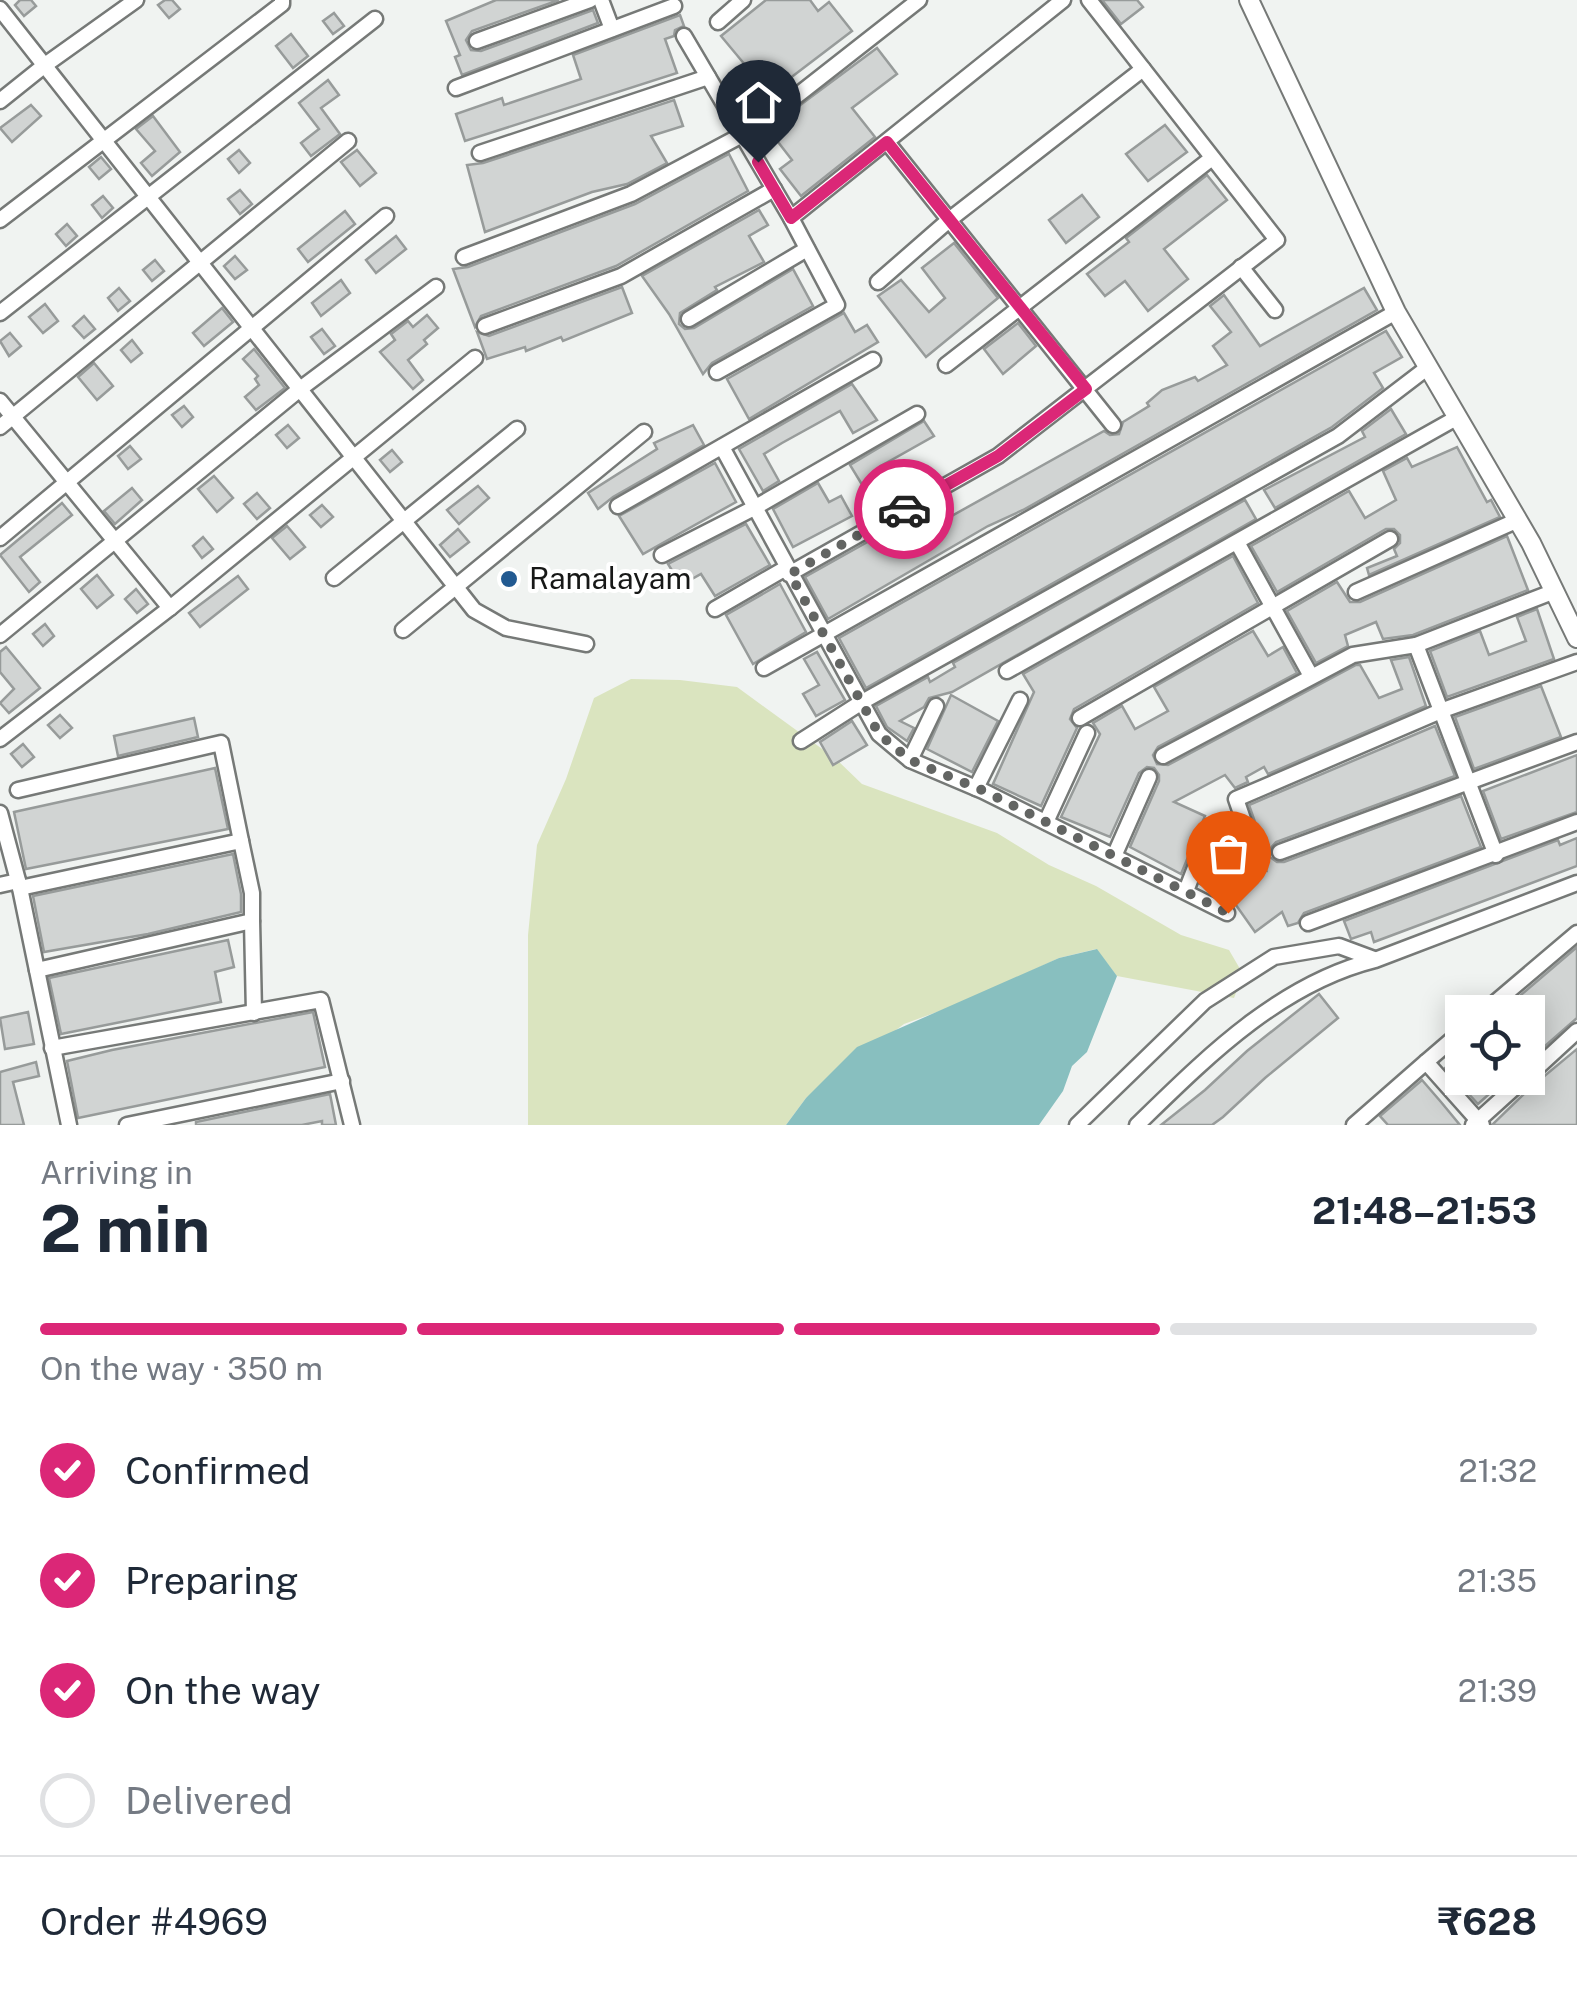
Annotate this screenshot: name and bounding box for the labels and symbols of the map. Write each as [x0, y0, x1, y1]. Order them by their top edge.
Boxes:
pin [716, 60, 801, 163]
courier [854, 459, 954, 559]
place label: Ramalayam [529, 560, 691, 596]
marker: Ramalayam [498, 568, 520, 590]
pin [1186, 811, 1271, 914]

